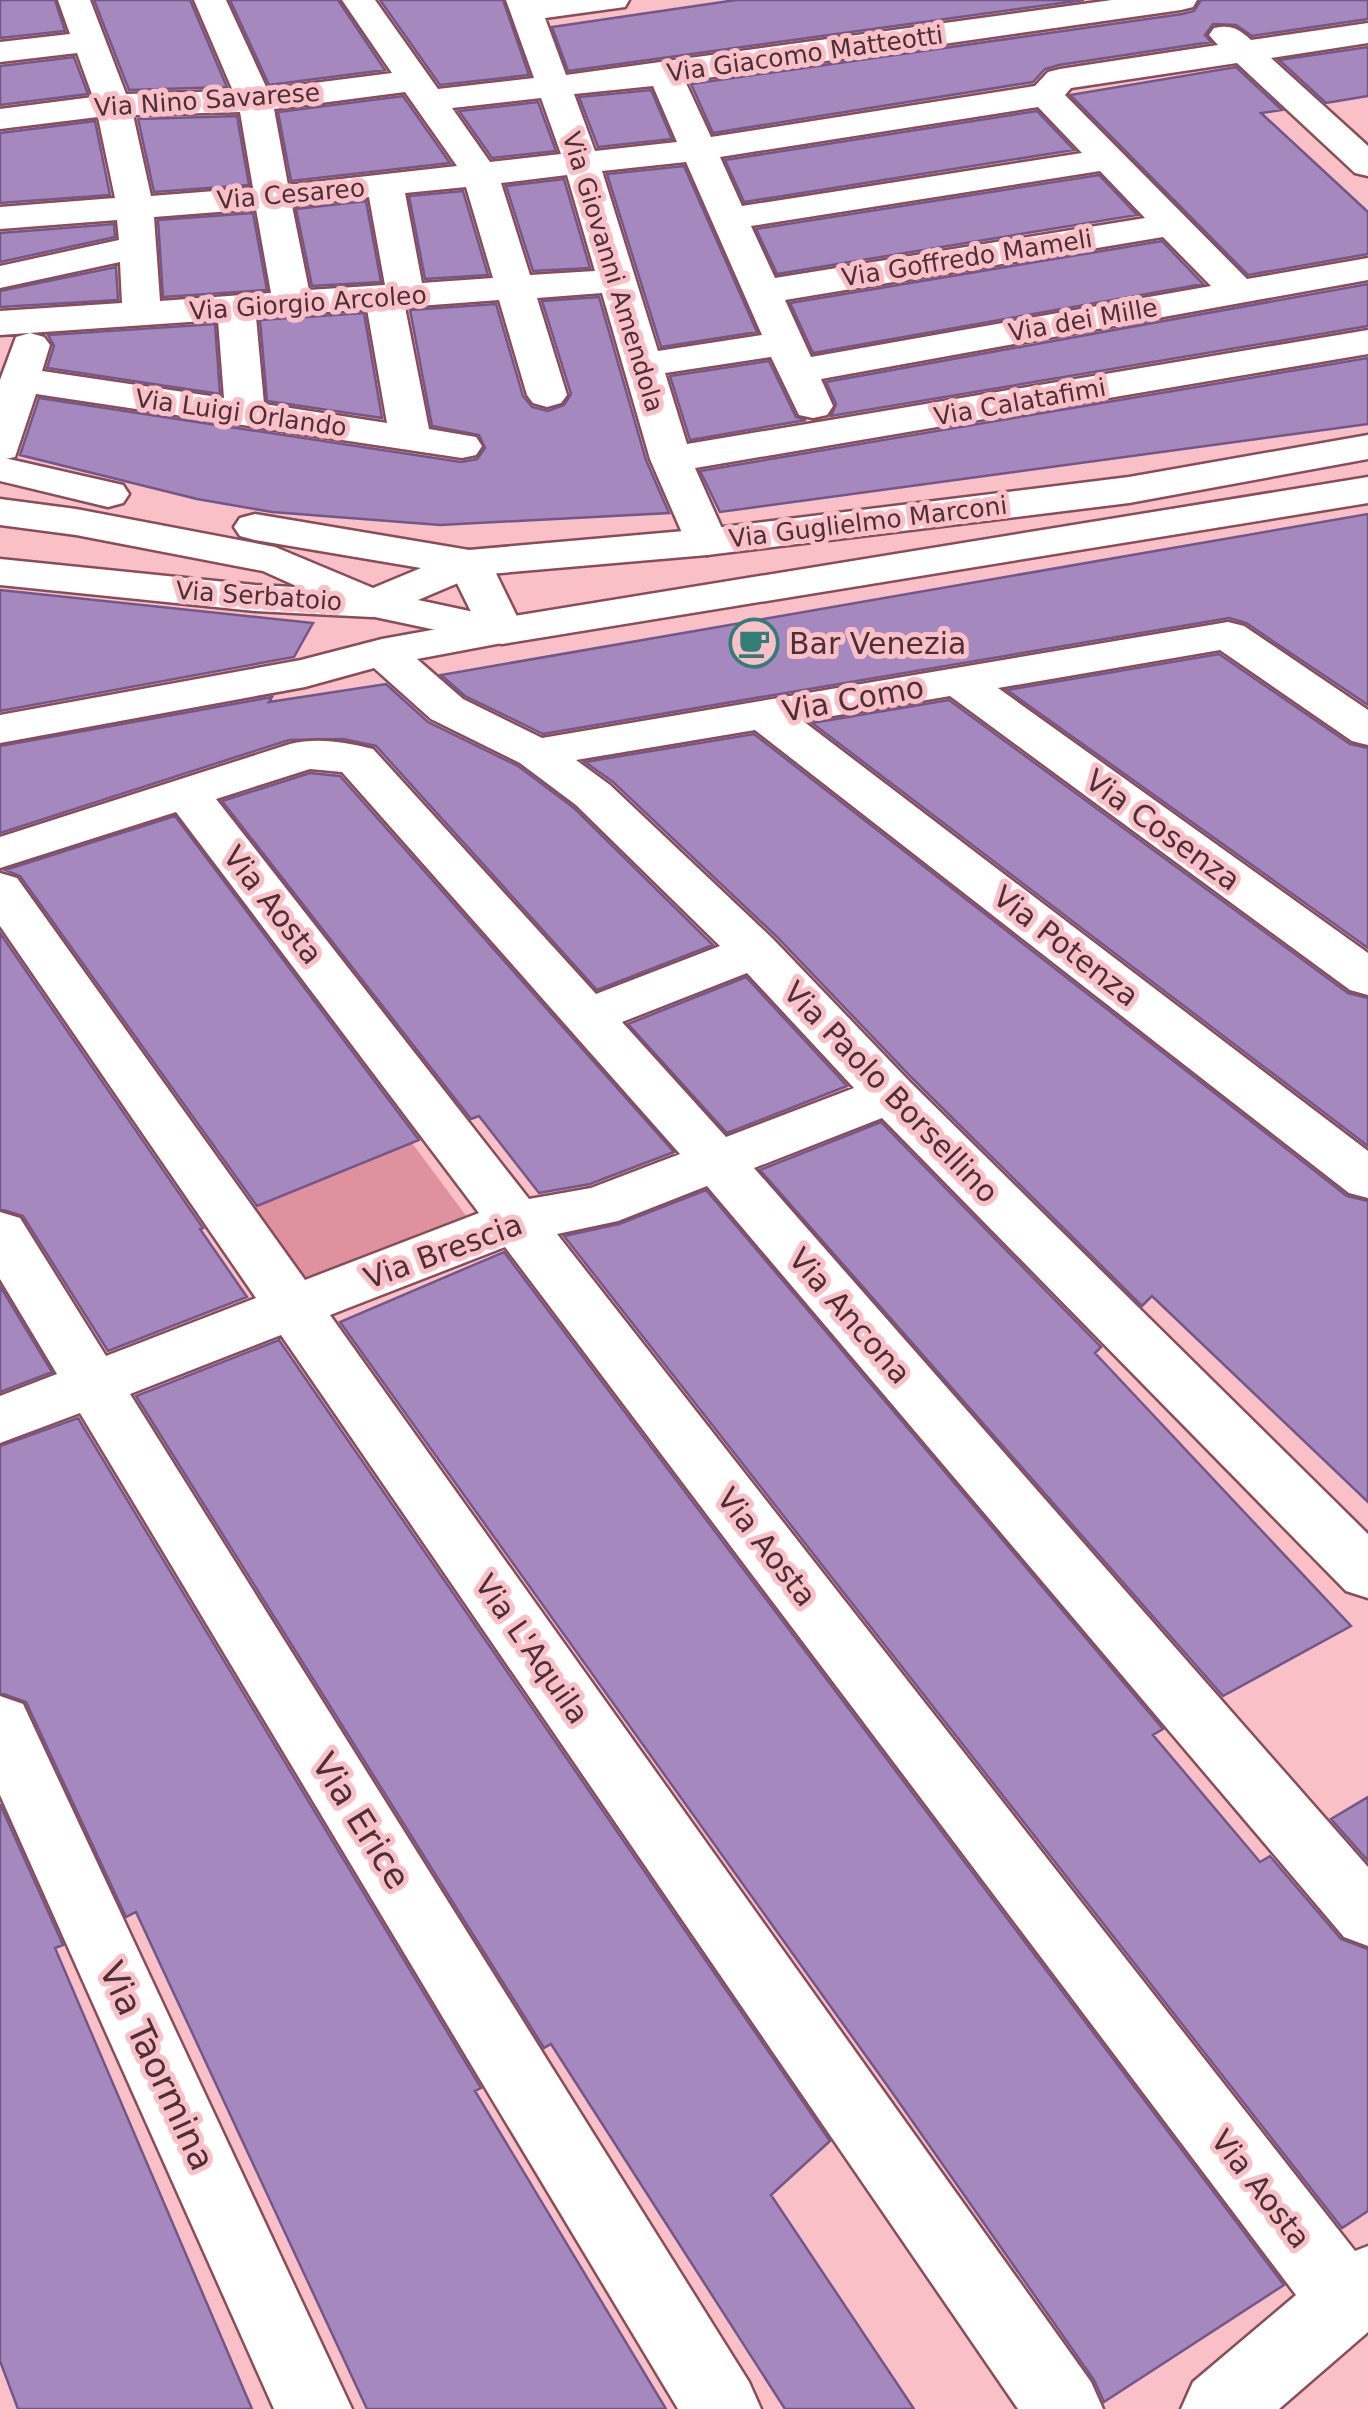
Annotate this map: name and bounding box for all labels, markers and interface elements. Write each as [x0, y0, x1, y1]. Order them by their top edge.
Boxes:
street label: Via Giacomo Matteotti [665, 20, 945, 88]
street label: Via Nino Savarese [93, 78, 321, 122]
street label: Via Giovanni Amendola [557, 129, 669, 415]
street label: Via Cesareo [216, 173, 366, 215]
street label: Via Goffredo Mameli [840, 224, 1094, 292]
street label: Via Giorgio Arcoleo [188, 280, 428, 326]
street label: Via dei Mille [1006, 293, 1160, 347]
street label: Via Calatafimi [932, 373, 1108, 431]
street label: Via Luigi Orlando [133, 384, 349, 442]
street label: Via Guglielmo Marconi [727, 491, 1009, 553]
street label: Via Serbatoio [175, 576, 343, 616]
cafe icon: Bar Venezia [728, 617, 780, 669]
place label: Bar Venezia [789, 626, 966, 661]
street label: Via Como [780, 669, 926, 729]
street label: Via Cosenza [1079, 762, 1247, 898]
street label: Via Aosta [216, 839, 330, 971]
street label: Via Potenza [986, 878, 1146, 1014]
street label: Via Paolo Borsellino [776, 974, 1006, 1210]
street label: Via Brescia [359, 1206, 527, 1296]
street label: Via Ancona [782, 1241, 918, 1391]
street label: Via Aosta [710, 1481, 824, 1613]
street label: Via L'Aquila [468, 1568, 596, 1730]
street label: Via Erice [304, 1746, 418, 1896]
street label: Via Taormina [91, 1956, 223, 2176]
street label: Via Aosta [1204, 2123, 1318, 2255]

